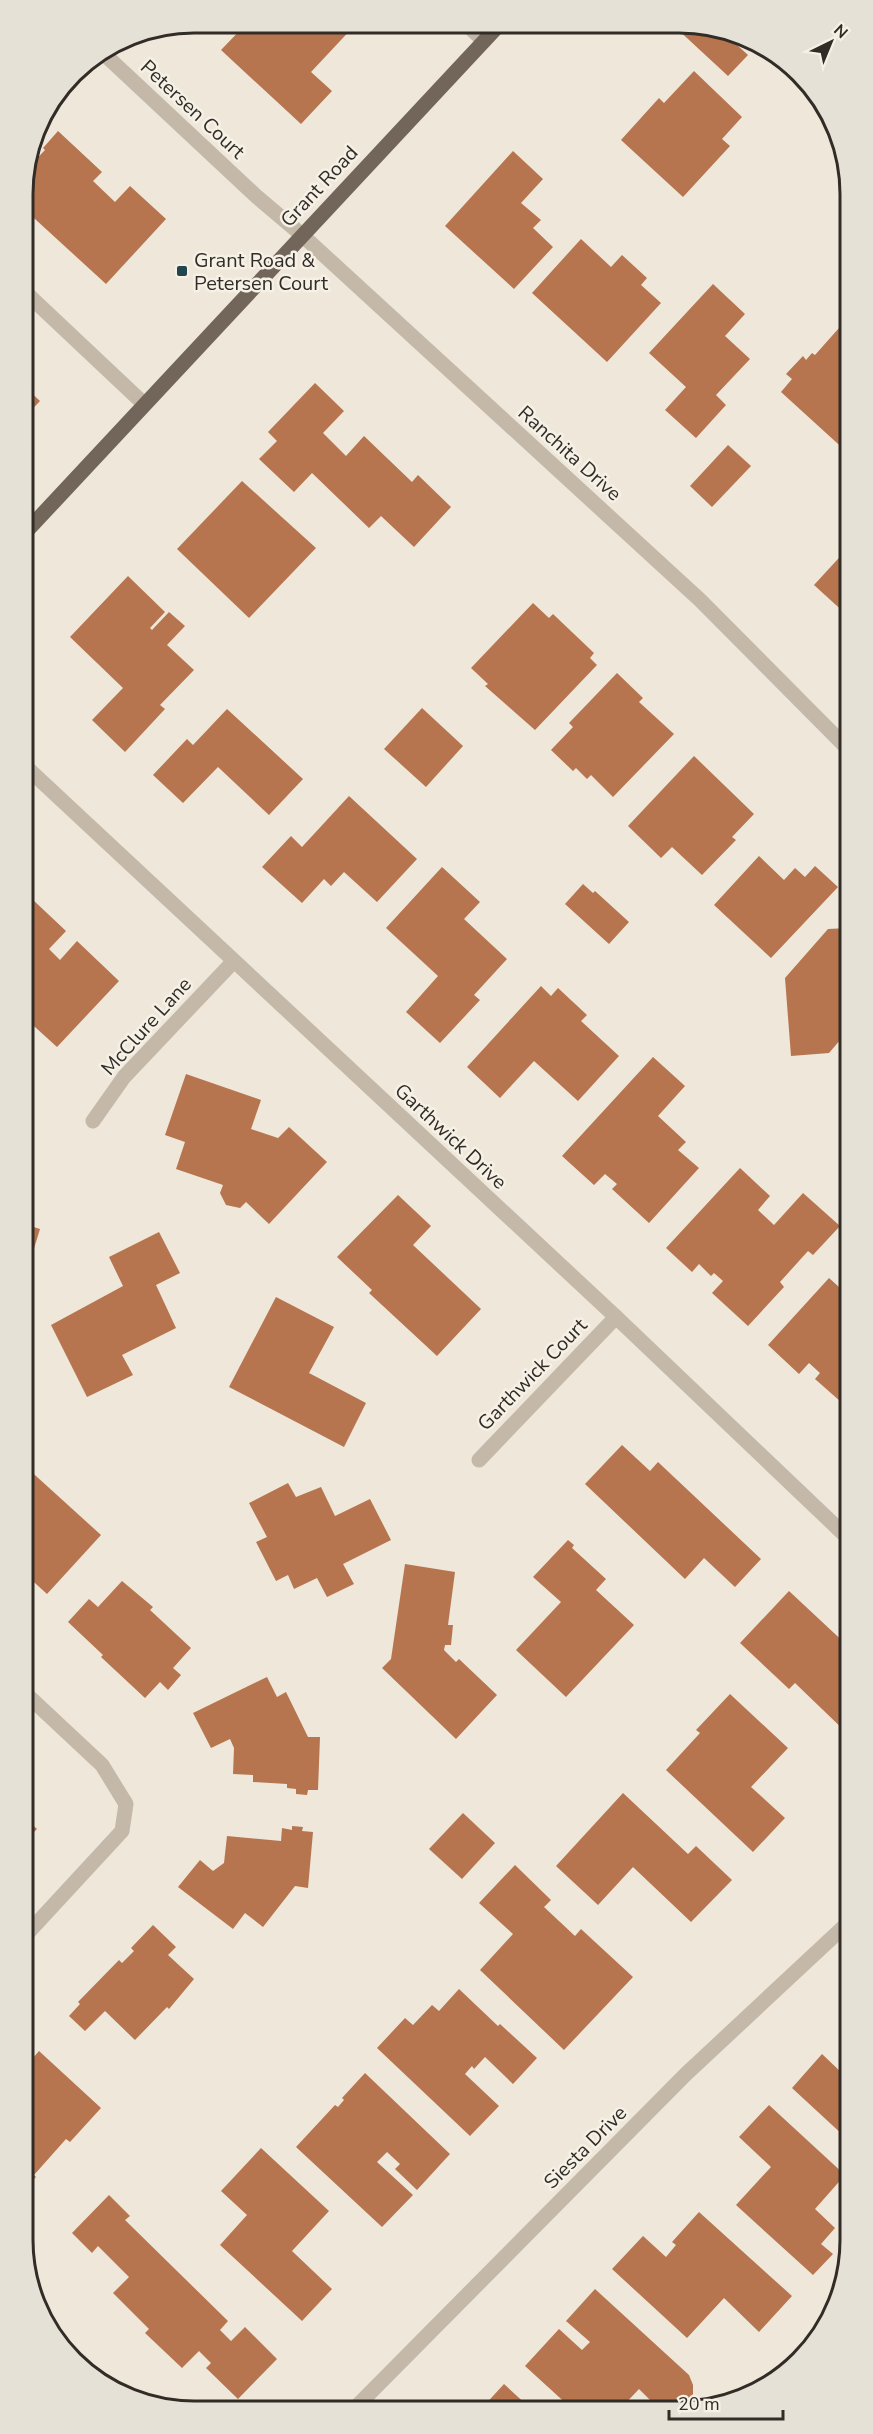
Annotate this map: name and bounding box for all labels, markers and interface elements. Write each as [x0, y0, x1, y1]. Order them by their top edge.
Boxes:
north arrow [801, 12, 861, 72]
text: N [829, 20, 852, 44]
street label: Petersen Court [134, 54, 252, 166]
street label: Grant Road [275, 140, 364, 233]
place label: Grant Road & Petersen Court [194, 247, 329, 297]
marker: Grant Road & Petersen Court [175, 264, 189, 278]
street label: Ranchita Drive [512, 400, 627, 507]
street label: McClure Lane [95, 972, 198, 1081]
street label: Garthwick Drive [389, 1077, 513, 1195]
street label: Garthwick Court [472, 1311, 594, 1436]
street label: Siesta Drive [538, 2100, 633, 2195]
scale bar [669, 2383, 783, 2421]
text: 20 m [678, 2392, 720, 2416]

